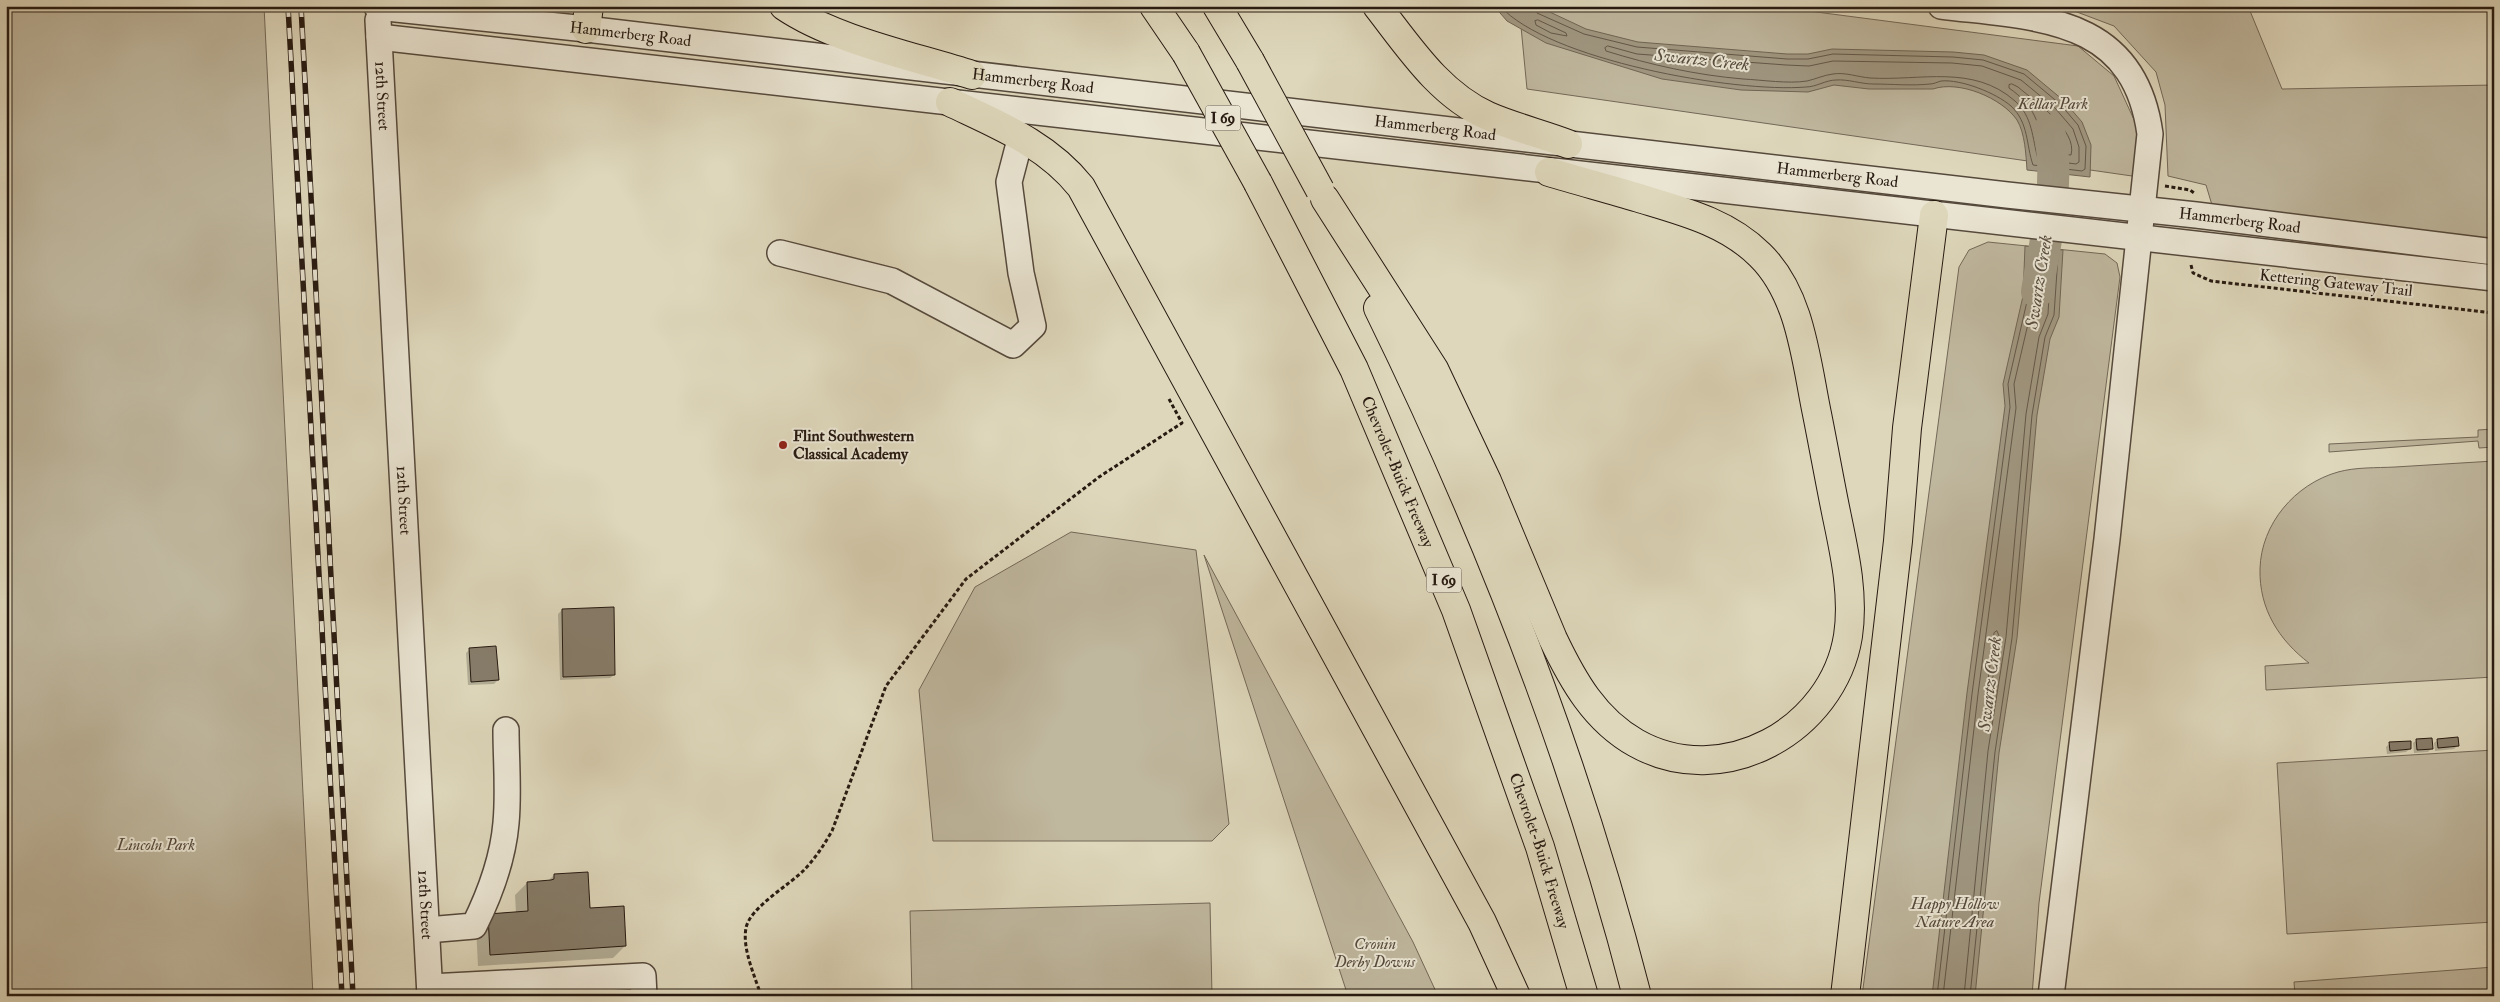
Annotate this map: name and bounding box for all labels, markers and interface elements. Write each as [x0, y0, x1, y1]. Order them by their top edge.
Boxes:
street label: Hammerberg Road [569, 17, 693, 51]
water label: Swartz Creek [1652, 43, 1751, 76]
street label: 12th Street [370, 61, 394, 131]
street label: Hammerberg Road [971, 64, 1095, 98]
park label: Kellar Park [2017, 94, 2089, 114]
road number: I 69 [1206, 106, 1240, 130]
street label: Hammerberg Road [1373, 111, 1497, 145]
street label: Hammerberg Road [1775, 158, 1899, 192]
street label: Hammerberg Road [2178, 203, 2302, 238]
water label: Swartz Creek [2020, 233, 2058, 332]
street label: Kettering Gateway Trail [2258, 265, 2414, 301]
street label: Chevrolet-Buick Freeway [1357, 393, 1439, 552]
place label: Flint Southwestern Classical Academy [793, 426, 915, 465]
marker: Flint Southwestern Classical Academy [777, 439, 789, 451]
street label: 12th Street [392, 465, 415, 535]
road number: I 69 [1426, 568, 1462, 592]
water label: Swartz Creek [1973, 635, 2007, 734]
street label: Chevrolet-Buick Freeway [1505, 770, 1574, 932]
park label: Lincoln Park [116, 835, 196, 855]
street label: 12th Street [413, 870, 437, 940]
park label: Happy Hollow Nature Area [1910, 894, 2000, 932]
park label: Cronin Derby Downs [1334, 934, 1416, 972]

